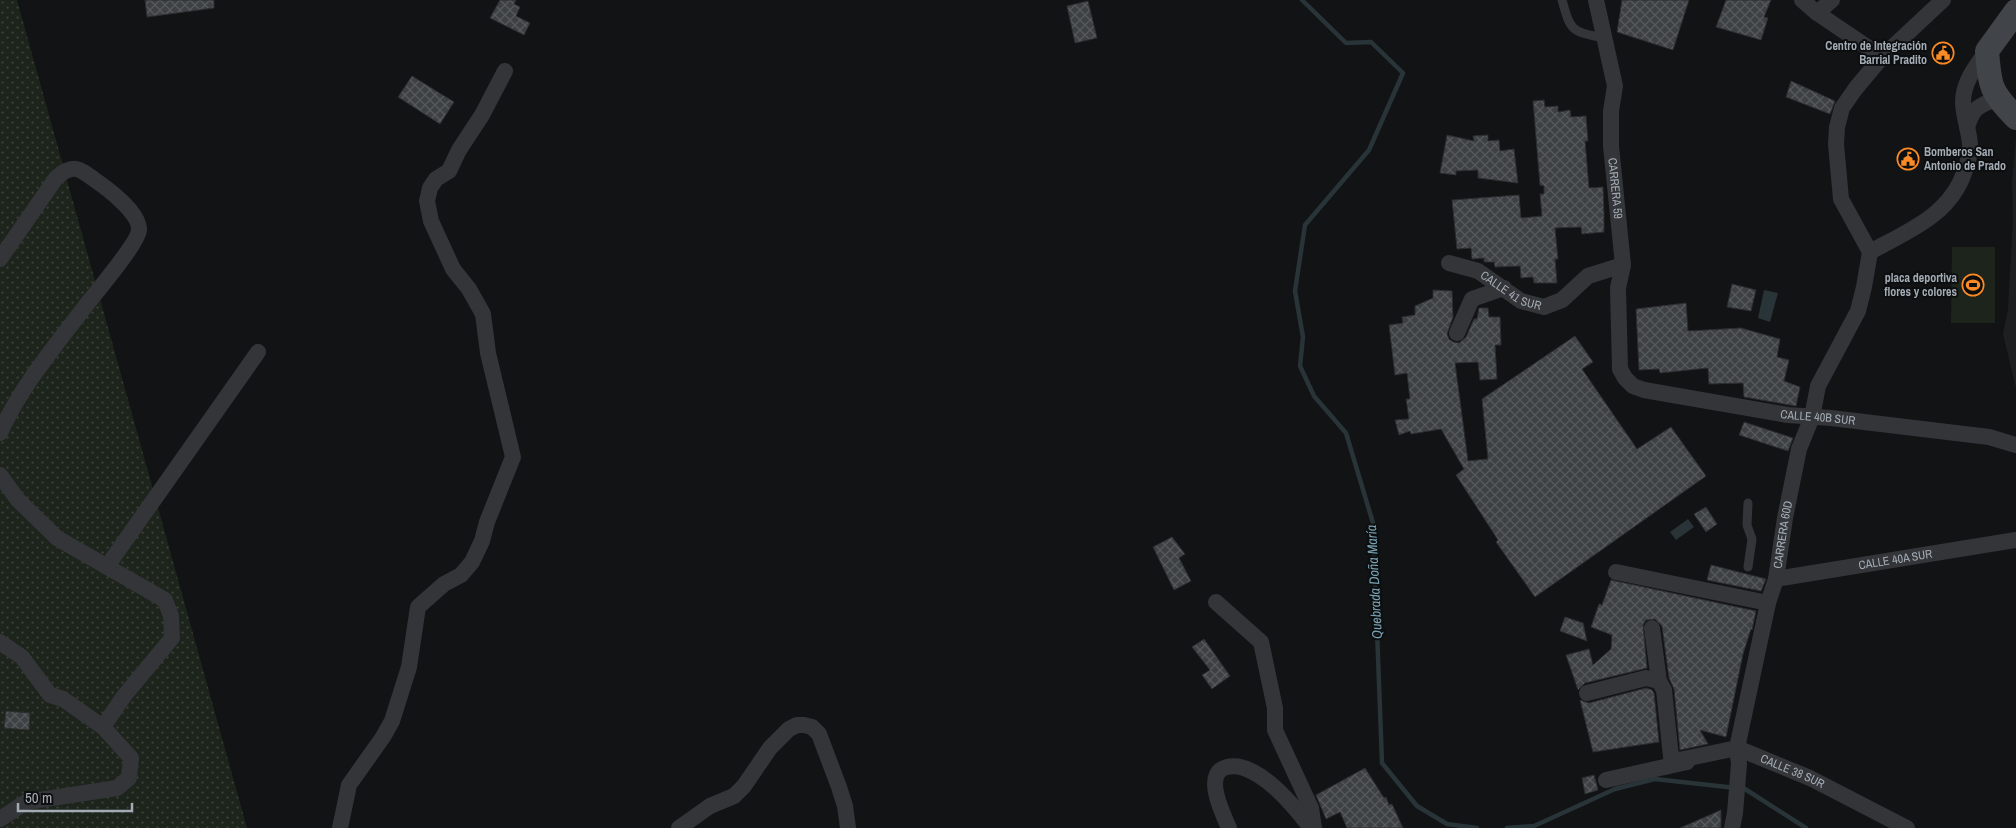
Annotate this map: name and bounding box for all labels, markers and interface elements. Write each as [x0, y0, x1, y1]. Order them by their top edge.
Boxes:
place label: Centro de Integración Barrial Pradito [1825, 38, 1927, 68]
public building icon: Centro de Integración Barrial Pradito [1931, 41, 1955, 65]
place label: Bomberos San Antonio de Prado [1924, 144, 2006, 174]
public building icon: Bomberos San Antonio de Prado [1896, 147, 1920, 171]
street label: CARRERA 59 [1604, 157, 1626, 220]
street label: CALLE 41 SUR [1477, 267, 1543, 314]
place label: placa deportiva flores y colores [1884, 270, 1958, 300]
sports icon: placa deportiva flores y colores [1961, 273, 1985, 297]
street label: CALLE 40B SUR [1779, 406, 1856, 429]
street label: CARRERA 60D [1770, 499, 1796, 570]
water label: Quebrada Doña María [1362, 524, 1386, 640]
street label: CALLE 40A SUR [1857, 546, 1933, 573]
street label: CALLE 38 SUR [1758, 750, 1827, 792]
scale bar [18, 780, 131, 812]
text: 50 m [25, 787, 52, 808]

